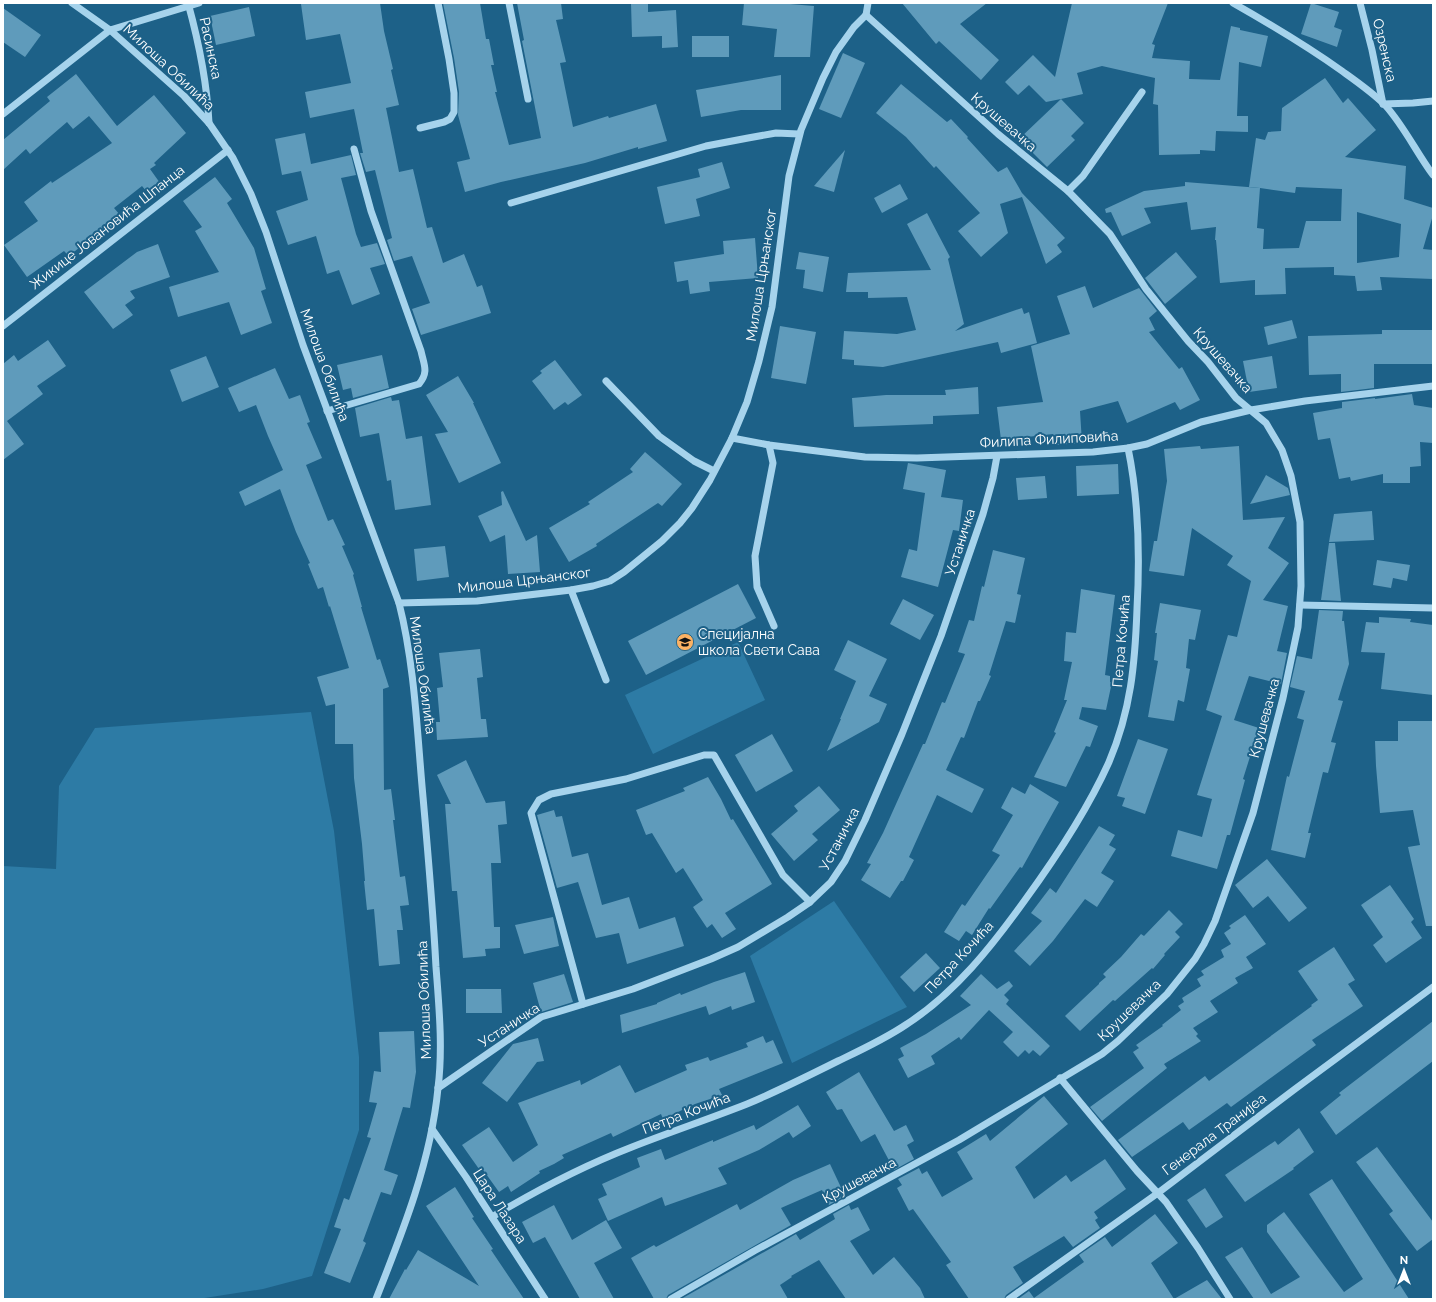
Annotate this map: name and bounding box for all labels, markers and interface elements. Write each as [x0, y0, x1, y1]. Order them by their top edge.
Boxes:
street label: Расинска [197, 16, 225, 80]
street label: Озренска [1370, 17, 1400, 83]
street label: Милоша Обилића [120, 21, 218, 113]
street label: Крушевачка [968, 89, 1040, 155]
street label: Жикице Јовановића Шпанца [27, 162, 187, 292]
street label: Милоша Црњанског [743, 207, 779, 342]
street label: Милоша Обилића [297, 306, 353, 424]
street label: Крушевачка [1190, 324, 1256, 396]
street label: Филипа Филиповића [979, 427, 1119, 451]
street label: Устаничка [942, 507, 978, 577]
street label: Милоша Црњанског [457, 564, 592, 596]
street label: Петра Кочића [1109, 594, 1133, 688]
street label: Милоша Обилића [407, 615, 439, 735]
place label: Специјална школа Свети Сава [698, 626, 820, 658]
school or university icon: Специјална школа Свети Сава [675, 632, 695, 652]
street label: Крушевачка [1246, 677, 1282, 759]
street label: Устаничка [816, 805, 862, 873]
street label: Петра Кочића [921, 918, 997, 996]
street label: Милоша Обилића [414, 940, 434, 1060]
street label: Крушевачка [1094, 976, 1164, 1044]
street label: Устаничка [476, 999, 542, 1051]
street label: Петра Кочића [640, 1089, 732, 1137]
street label: Генерала Транијеа [1159, 1090, 1269, 1178]
street label: Крушевачка [819, 1154, 899, 1206]
street label: Цара Лазара [470, 1166, 530, 1246]
north arrow [1384, 1250, 1424, 1290]
text: N [1400, 1254, 1408, 1267]

